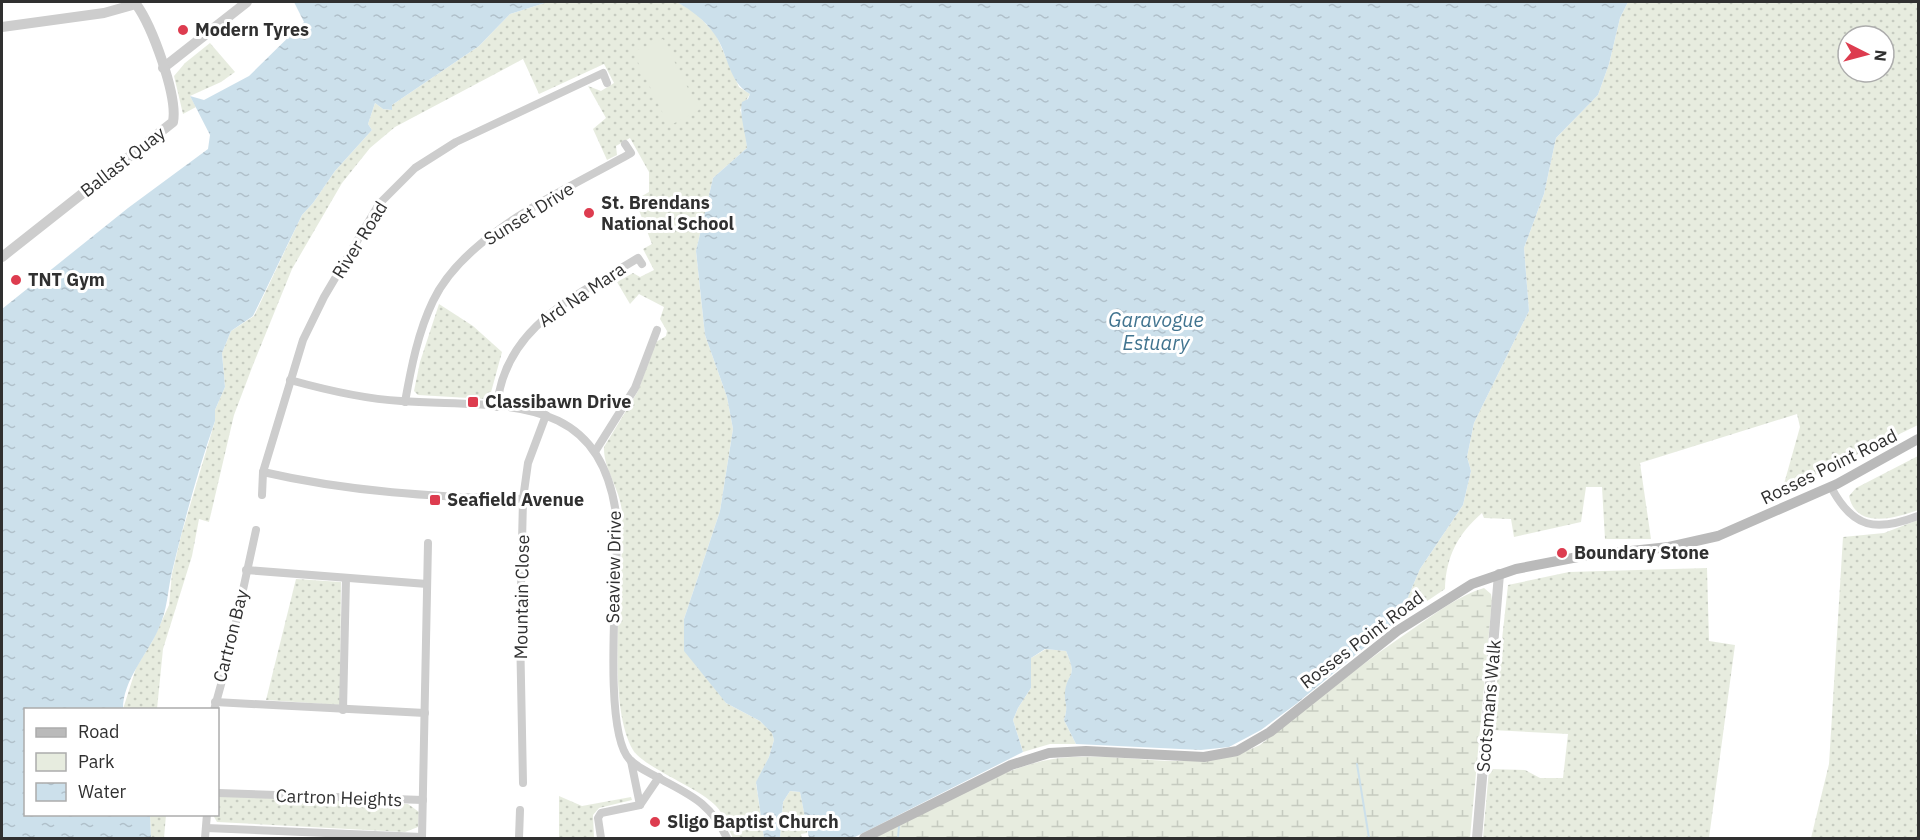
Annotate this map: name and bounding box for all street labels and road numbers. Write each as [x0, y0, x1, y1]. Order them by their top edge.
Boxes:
street label: Ballast Quay [76, 121, 170, 202]
street label: Sunset Drive [479, 177, 578, 250]
street label: River Road [327, 197, 392, 283]
street label: Ard Na Mara [534, 257, 630, 332]
street label: Rosses Point Road [1757, 424, 1901, 510]
street label: Seaview Drive [601, 510, 626, 624]
street label: Mountain Close [509, 534, 534, 660]
street label: Rosses Point Road [1295, 586, 1428, 694]
street label: Cartron Bay [208, 587, 253, 685]
street label: Scotsmans Walk [1471, 638, 1506, 773]
street label: Cartron Heights [275, 784, 403, 811]

